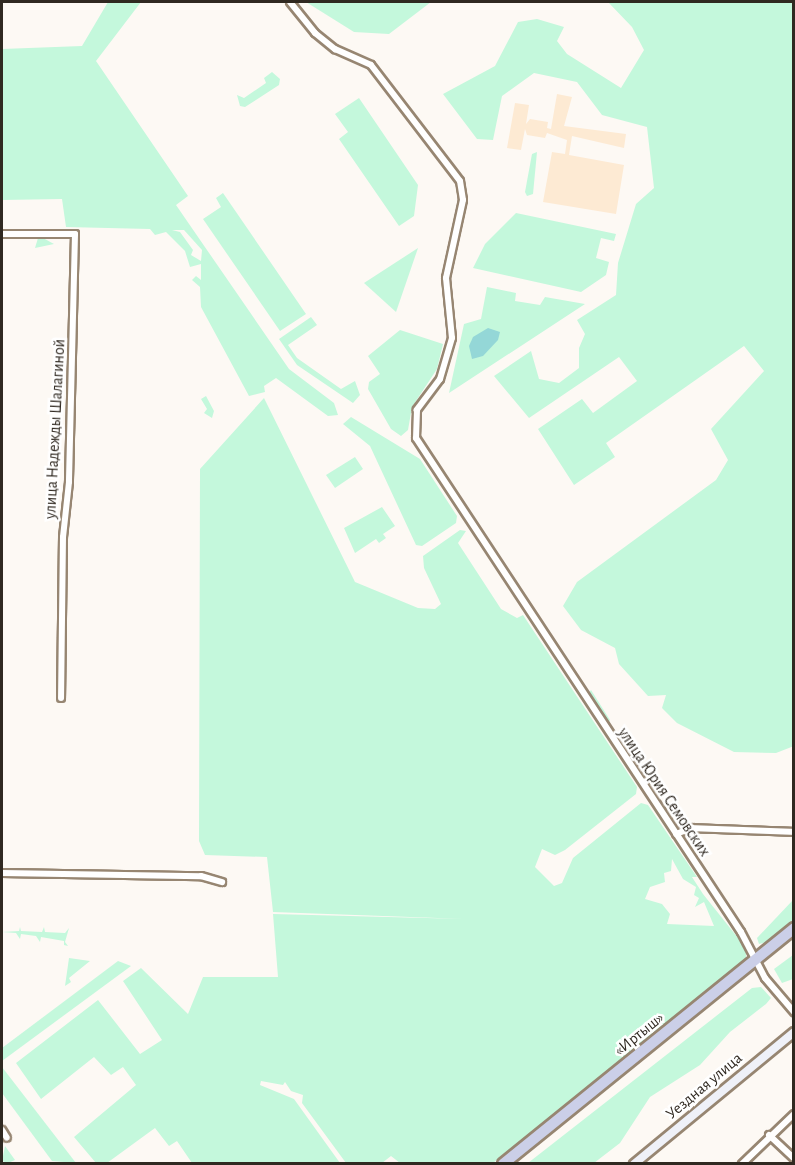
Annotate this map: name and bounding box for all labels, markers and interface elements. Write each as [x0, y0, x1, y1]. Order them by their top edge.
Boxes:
street label: улица Надежды Шалагиной [41, 339, 69, 519]
street label: улица Юрия Семовских [614, 724, 714, 860]
street label: «Иртыш» [610, 1008, 668, 1060]
street label: Уездная улица [662, 1048, 746, 1124]

